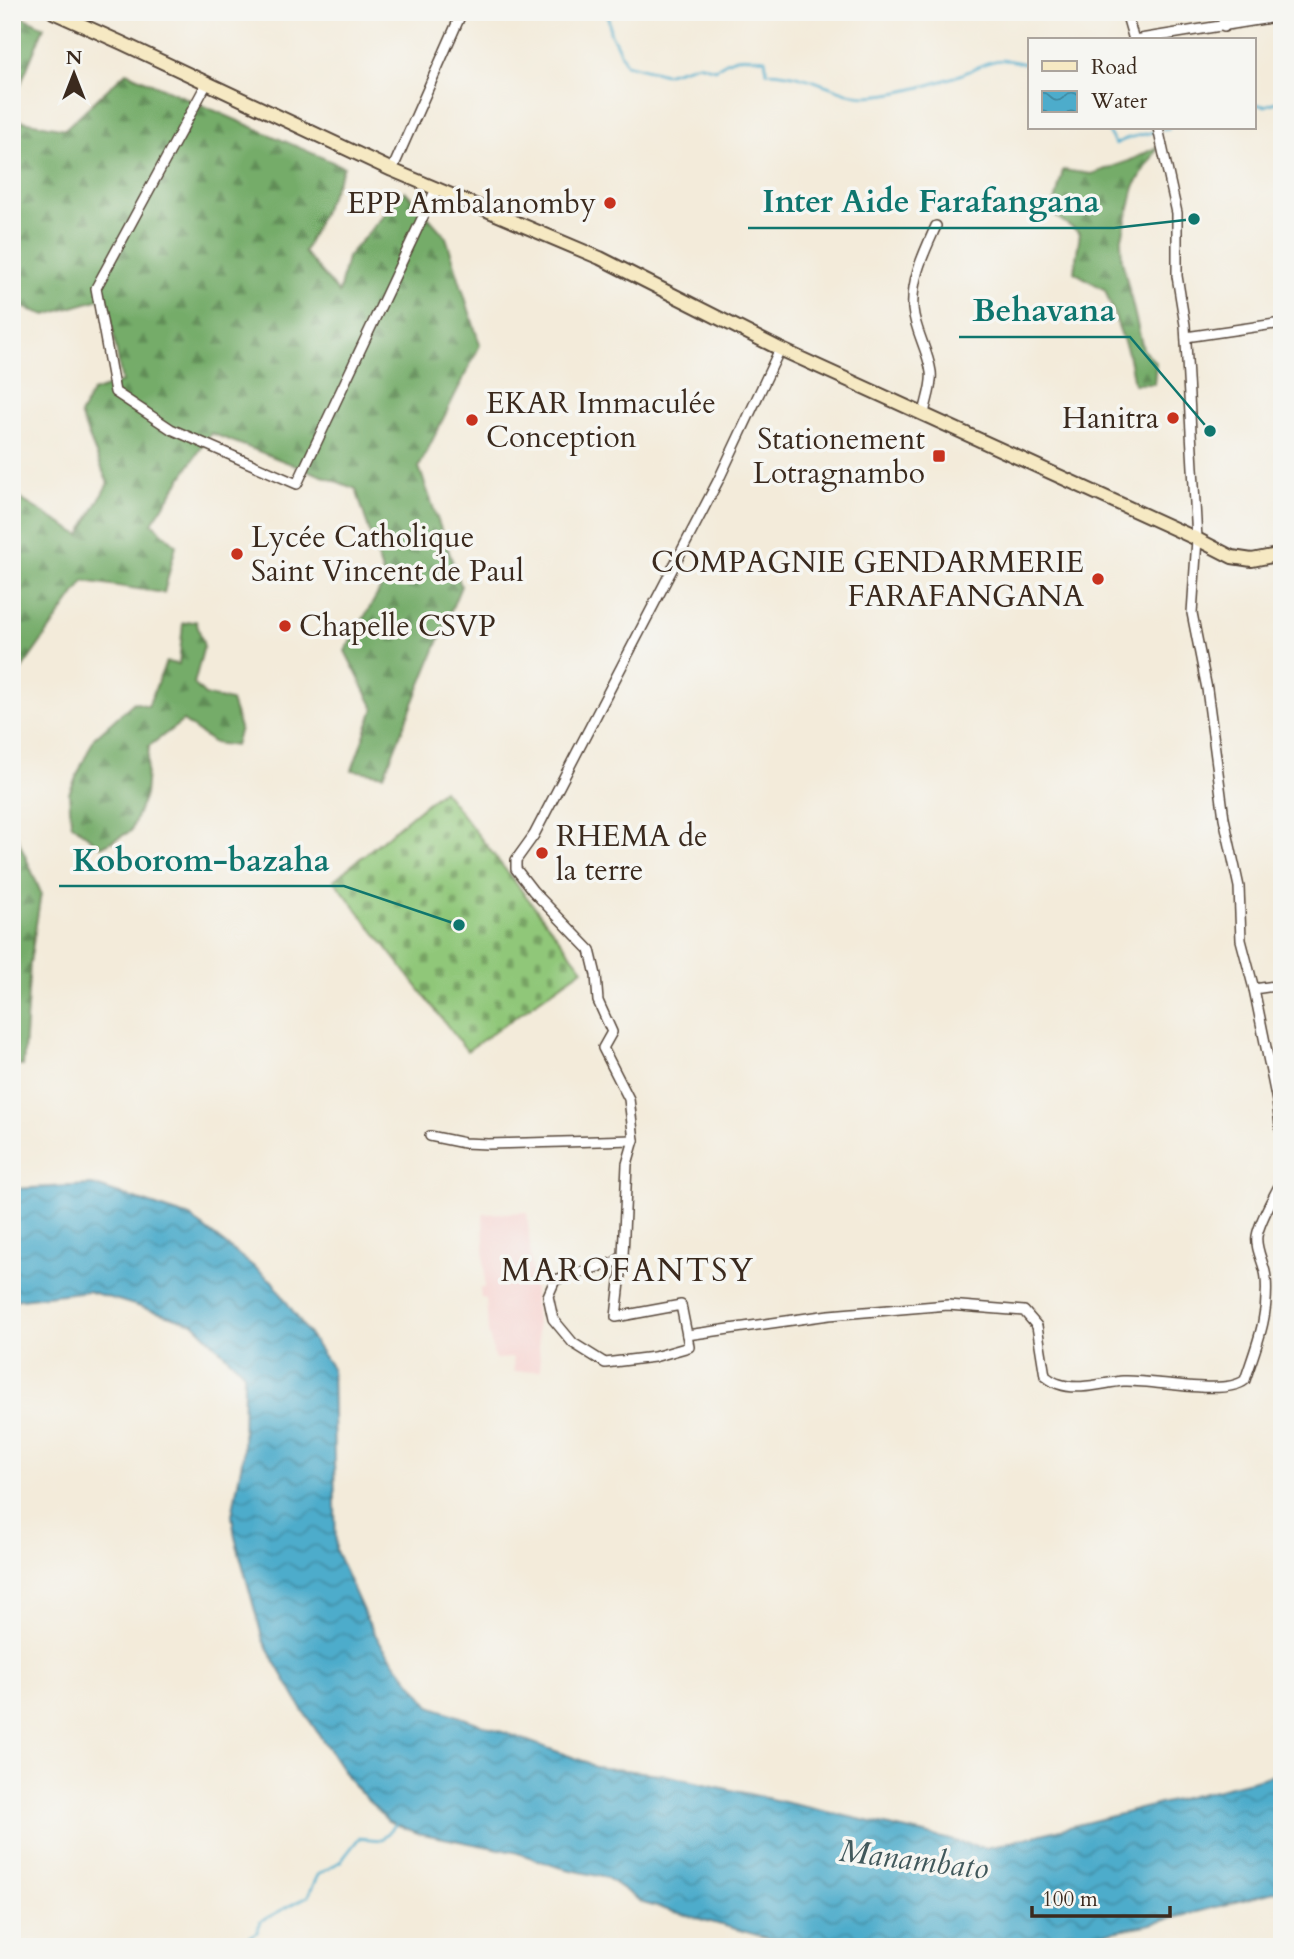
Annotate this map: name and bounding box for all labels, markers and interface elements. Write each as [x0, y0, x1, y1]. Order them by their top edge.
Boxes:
north arrow [38, 38, 108, 108]
legend [1028, 38, 1256, 130]
text: N [66, 45, 83, 71]
text: Road [1091, 53, 1137, 82]
text: Water [1090, 87, 1147, 116]
callout: Inter Aide Farafangana [748, 175, 1114, 228]
text: Inter Aide Farafangana [762, 180, 1100, 224]
place label: EPP Ambalanomby [347, 183, 596, 224]
marker: EPP Ambalanomby [602, 195, 618, 211]
callout: Behavana [959, 284, 1130, 337]
text: Behavana [972, 289, 1116, 333]
place label: EKAR Immaculée Conception [486, 383, 716, 458]
place label: Hanitra [1062, 398, 1159, 439]
marker: Hanitra [1165, 410, 1181, 426]
marker: EKAR Immaculée Conception [464, 412, 480, 428]
place label: Stationement Lotragnambo [753, 419, 926, 494]
marker: Stationement Lotragnambo [931, 448, 947, 464]
place label: Lycée Catholique Saint Vincent de Paul [251, 517, 524, 592]
place label: COMPAGNIE GENDARMERIE FARAFANGANA [651, 542, 1085, 617]
marker: Lycée Catholique Saint Vincent de Paul [229, 546, 245, 562]
marker: COMPAGNIE GENDARMERIE FARAFANGANA [1090, 571, 1106, 587]
place label: Chapelle CSVP [299, 606, 496, 647]
marker: Chapelle CSVP [277, 618, 293, 634]
place label: RHEMA de la terre [556, 816, 708, 891]
callout: Koborom-bazaha [59, 833, 344, 886]
text: Koborom-bazaha [72, 839, 330, 883]
marker: RHEMA de la terre [534, 845, 550, 861]
district label: MAROFANTSY [501, 1249, 755, 1293]
water label: Manambato [837, 1829, 991, 1891]
scale bar [1032, 1875, 1170, 1919]
text: 100 m [1042, 1885, 1098, 1914]

